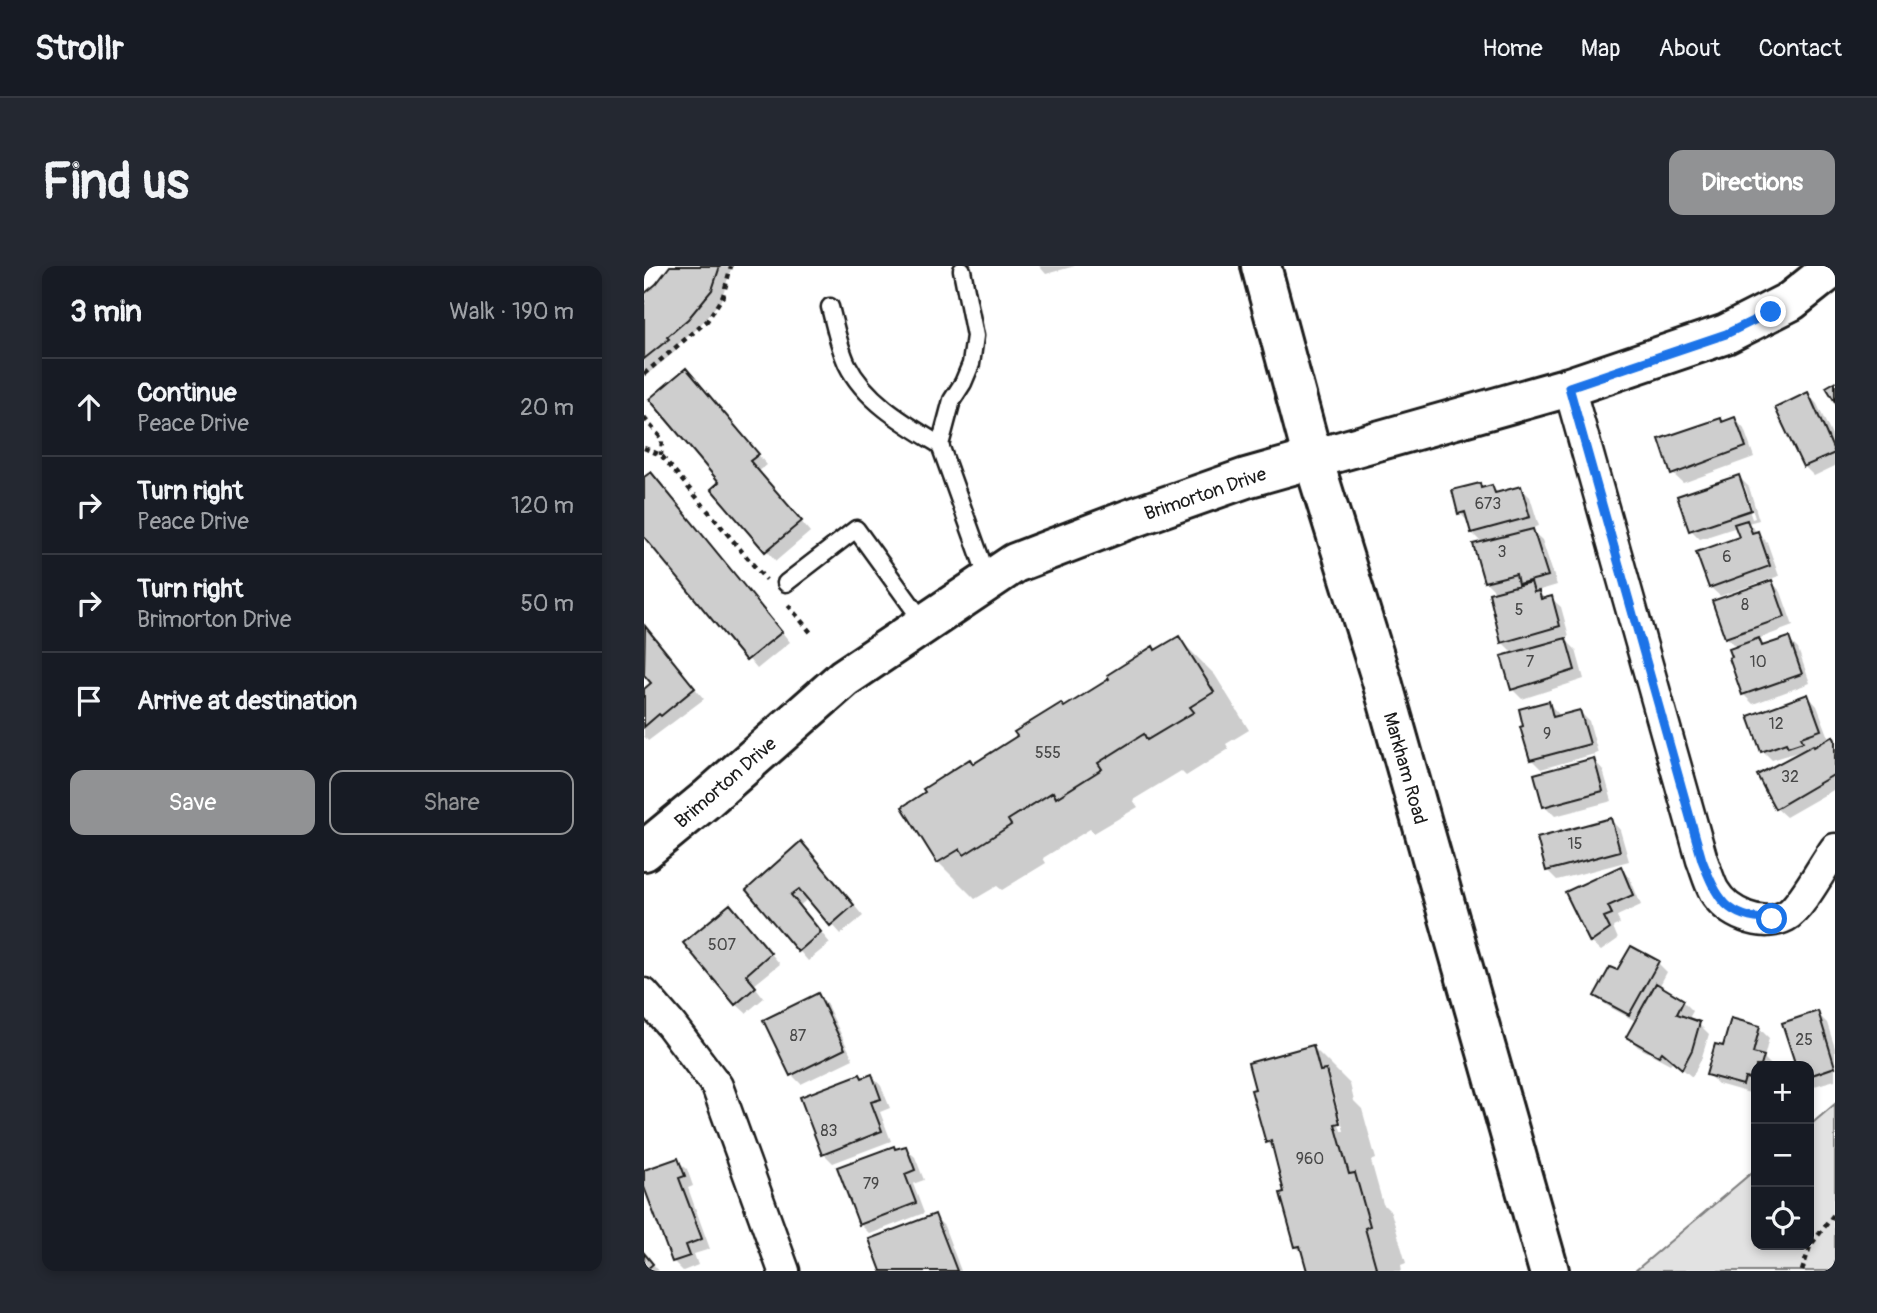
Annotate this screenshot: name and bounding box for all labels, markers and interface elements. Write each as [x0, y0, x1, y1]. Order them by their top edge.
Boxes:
text: Strollr [35, 28, 124, 69]
text: Home [1482, 34, 1543, 63]
text: Map [1581, 34, 1621, 63]
text: About [1659, 34, 1721, 63]
text: Contact [1759, 34, 1842, 63]
button: Directions [1669, 150, 1835, 215]
text: Find us [42, 152, 189, 213]
text: 3 min [70, 293, 142, 330]
route end [1755, 296, 1786, 327]
text: Walk · 190 m [449, 297, 574, 326]
text: Continue [137, 377, 237, 409]
icon: ahead [70, 388, 108, 426]
text: 20 m [520, 393, 574, 422]
text: Peace Drive [137, 409, 249, 438]
street label: Brimorton Drive [1141, 462, 1270, 526]
text: Turn right [137, 475, 243, 507]
icon: right [70, 486, 108, 524]
text: 120 m [511, 491, 574, 520]
house number: 673 [1475, 494, 1501, 514]
text: Peace Drive [137, 507, 249, 536]
house number: 3 [1498, 542, 1507, 562]
house number: 6 [1722, 547, 1732, 567]
text: Turn right [137, 573, 243, 605]
icon: right [70, 584, 108, 622]
text: 50 m [520, 589, 574, 618]
house number: 8 [1741, 595, 1749, 615]
house number: 5 [1515, 600, 1523, 620]
text: Brimorton Drive [137, 605, 291, 634]
house number: 7 [1526, 652, 1535, 672]
house number: 10 [1749, 652, 1767, 672]
icon: arrive [70, 682, 108, 720]
text: Arrive at destination [137, 685, 357, 717]
street label: Markham Road [1378, 710, 1432, 827]
house number: 12 [1768, 714, 1784, 734]
house number: 9 [1543, 724, 1551, 744]
street label: Brimorton Drive [670, 731, 782, 834]
house number: 555 [1035, 743, 1061, 763]
house number: 32 [1781, 767, 1799, 787]
button: Save [70, 770, 315, 835]
button: Share [329, 770, 574, 835]
house number: 15 [1568, 834, 1582, 854]
route start [1756, 903, 1787, 934]
house number: 507 [708, 935, 737, 955]
house number: 87 [790, 1026, 807, 1046]
house number: 25 [1795, 1030, 1813, 1050]
map controls [1751, 1061, 1814, 1250]
button: + [1751, 1061, 1814, 1124]
house number: 83 [821, 1121, 838, 1141]
button: − [1751, 1124, 1814, 1187]
house number: 960 [1296, 1149, 1324, 1169]
house number: 79 [863, 1174, 879, 1194]
button: locate [1751, 1187, 1814, 1250]

